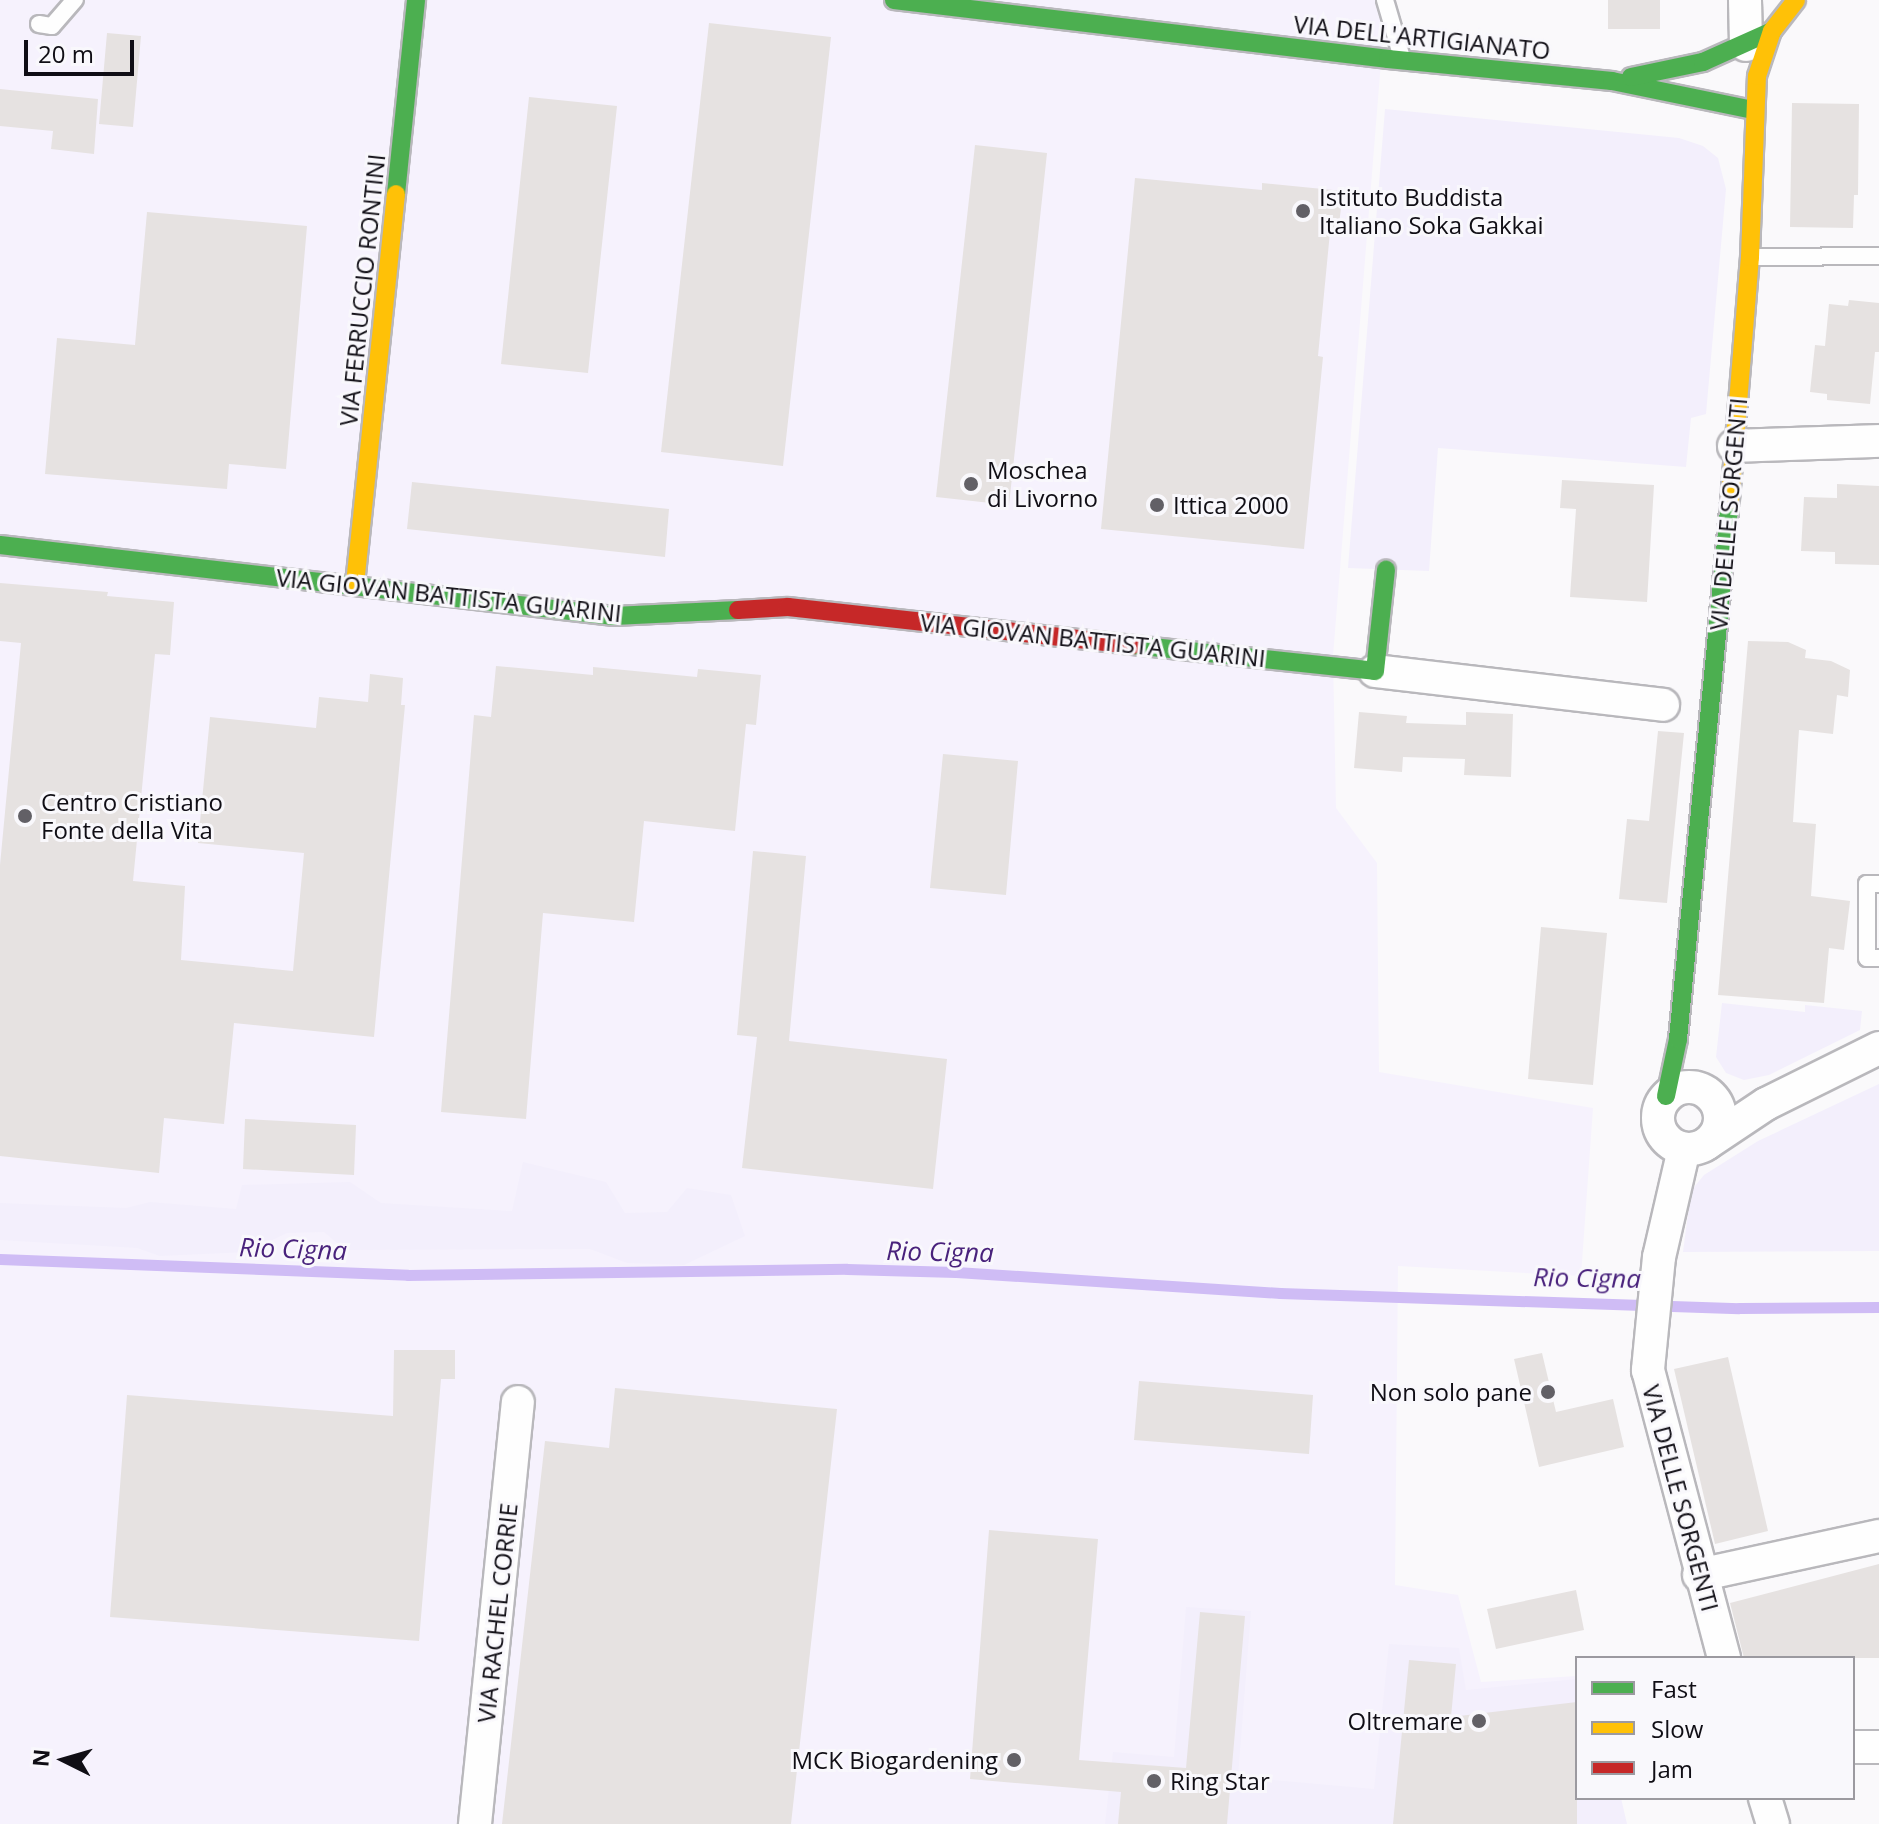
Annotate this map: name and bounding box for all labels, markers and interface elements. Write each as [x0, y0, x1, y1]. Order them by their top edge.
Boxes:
street label: VIA DELL'ARTIGIANATO [1292, 9, 1552, 65]
scale bar [28, 24, 138, 74]
text: 20 m [38, 37, 94, 70]
street label: VIA FERRUCCIO RONTINI [333, 153, 391, 427]
place label: Istituto Buddista Italiano Soka Gakkai [1319, 183, 1544, 239]
marker: Istituto Buddista Italiano Soka Gakkai [1294, 202, 1312, 220]
street label: VIA DELLE SORGENTI [1703, 397, 1753, 631]
place label: Moschea di Livorno [987, 456, 1098, 512]
marker: Moschea di Livorno [962, 475, 980, 493]
place label: Ittica 2000 [1173, 491, 1289, 519]
marker: Ittica 2000 [1148, 496, 1166, 514]
street label: VIA GIOVAN BATTISTA GUARINI [275, 563, 623, 627]
street label: VIA GIOVAN BATTISTA GUARINI [919, 608, 1267, 672]
place label: Centro Cristiano Fonte della Vita [41, 788, 223, 844]
marker: Centro Cristiano Fonte della Vita [16, 807, 34, 825]
water label: Rio Cigna [239, 1232, 347, 1266]
water label: Rio Cigna [886, 1235, 994, 1269]
water label: Rio Cigna [1533, 1261, 1641, 1295]
place label: Non solo pane [1370, 1378, 1532, 1406]
street label: VIA DELLE SORGENTI [1637, 1382, 1725, 1614]
marker: Non solo pane [1539, 1383, 1557, 1401]
street label: VIA RACHEL CORRIE [471, 1502, 523, 1724]
legend [1575, 1656, 1855, 1800]
text: Fast [1651, 1672, 1697, 1705]
place label: Oltremare [1348, 1707, 1463, 1735]
marker: Oltremare [1470, 1712, 1488, 1730]
text: Slow [1651, 1712, 1703, 1745]
north arrow [24, 1720, 104, 1800]
place label: MCK Biogardening [792, 1746, 998, 1774]
text: N [24, 1748, 56, 1768]
marker: MCK Biogardening [1005, 1751, 1023, 1769]
text: Jam [1651, 1752, 1693, 1785]
place label: Ring Star [1170, 1767, 1270, 1795]
marker: Ring Star [1145, 1772, 1163, 1790]

